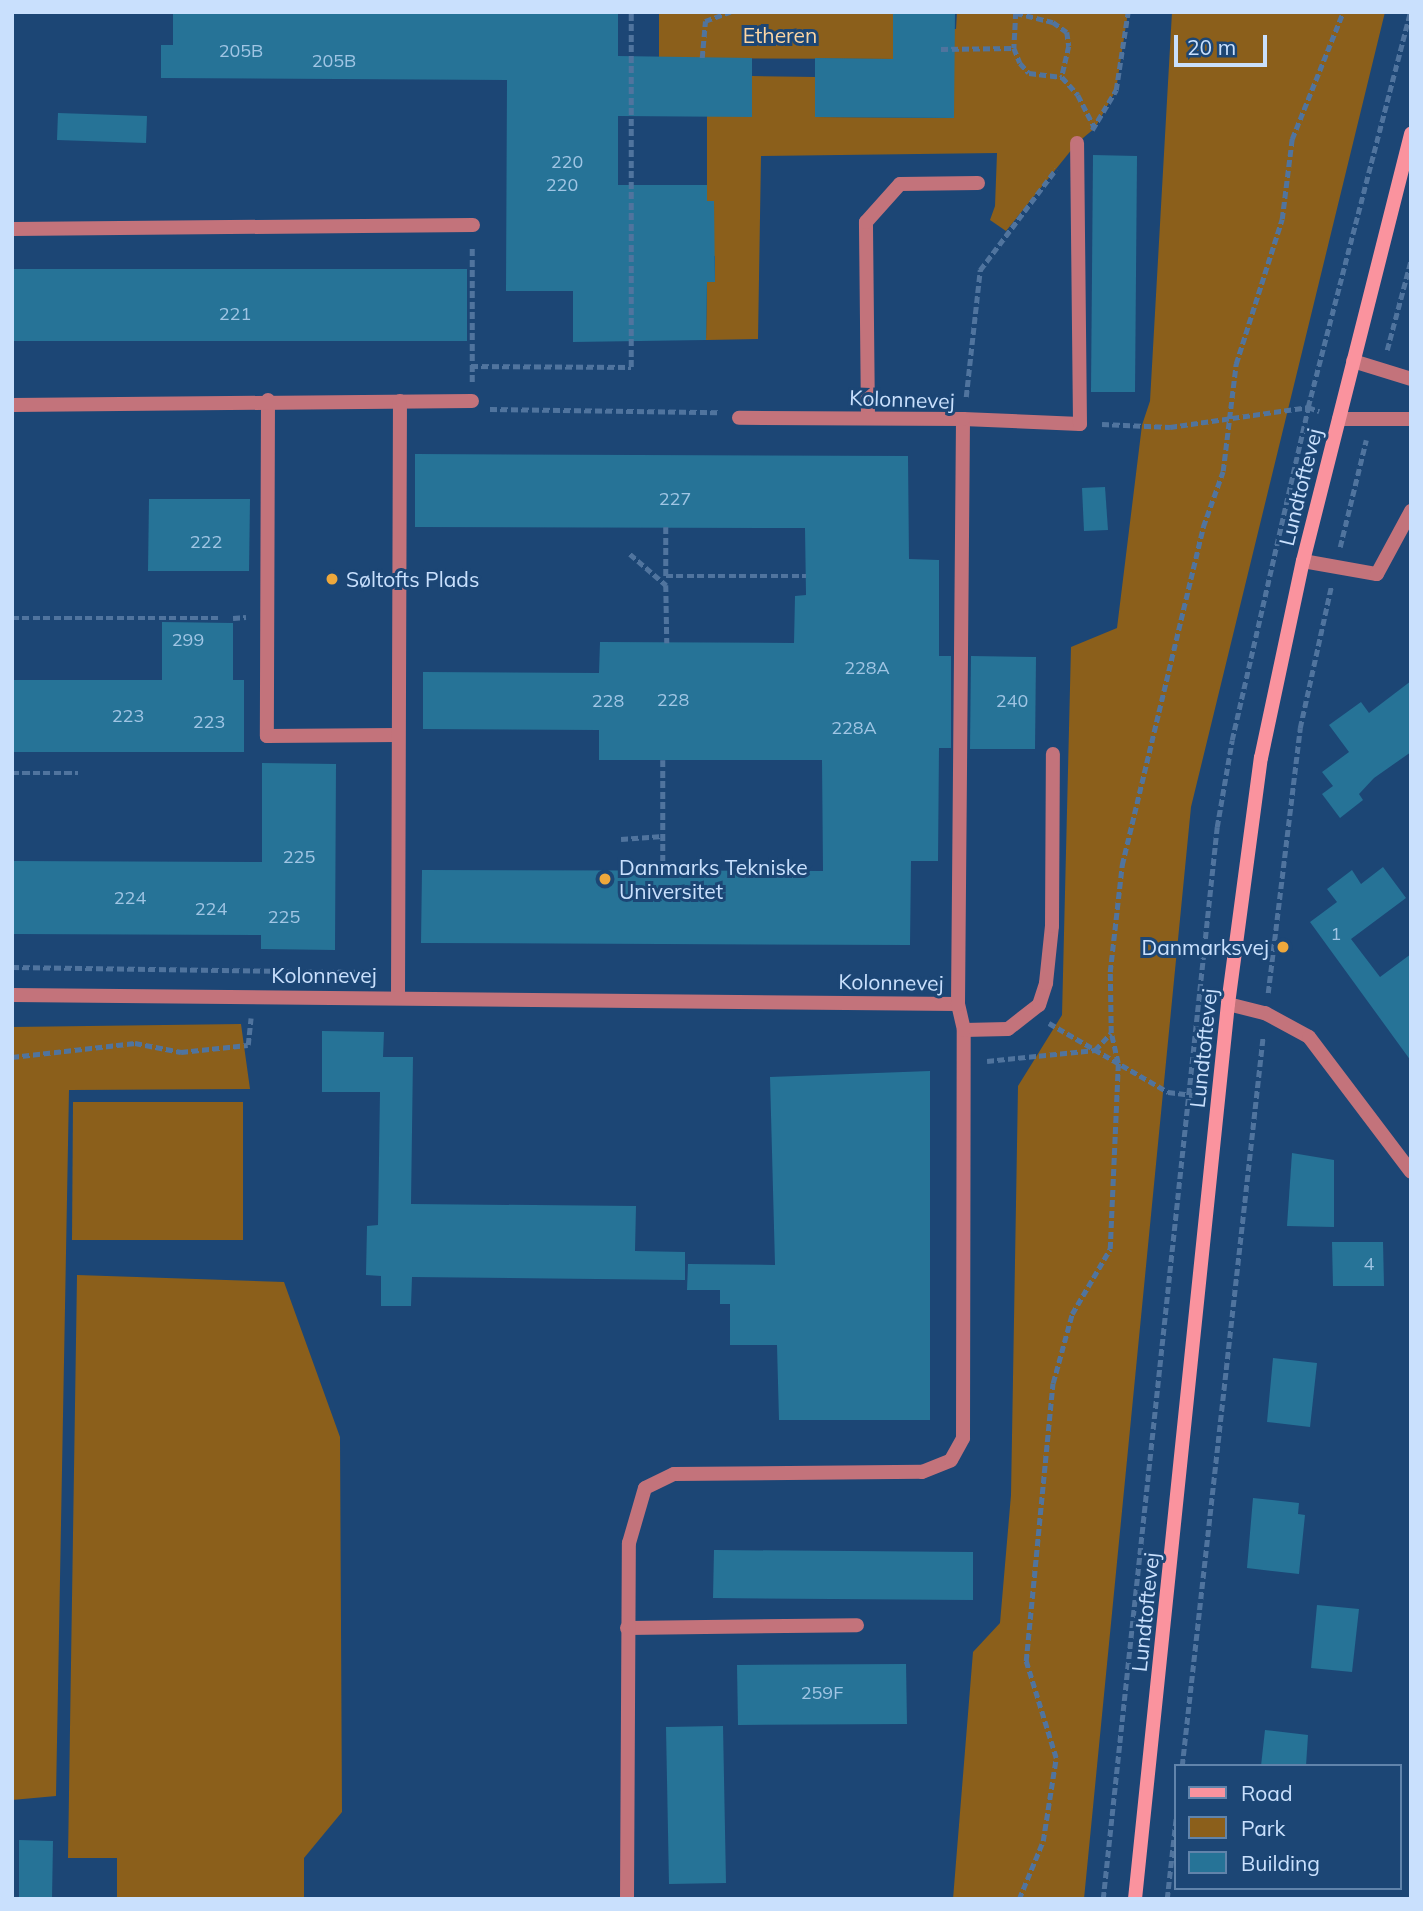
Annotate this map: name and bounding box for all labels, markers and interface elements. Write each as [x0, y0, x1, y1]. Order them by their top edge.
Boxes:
scale bar [1178, 21, 1271, 65]
park label: Etheren [743, 22, 817, 48]
text: 20 m [1187, 34, 1236, 60]
house number: 205B [219, 40, 263, 62]
house number: 205B [312, 50, 356, 72]
house number: 220 [551, 151, 583, 173]
house number: 220 [546, 174, 578, 196]
house number: 221 [219, 303, 251, 325]
street label: Kolonnevej [849, 385, 955, 413]
street label: Lundtoftevej [1273, 426, 1327, 548]
house number: 227 [659, 488, 691, 510]
house number: 222 [190, 531, 222, 553]
place label: Søltofts Plads [346, 566, 479, 592]
marker: Søltofts Plads [324, 571, 340, 587]
house number: 299 [172, 629, 204, 651]
house number: 228A [844, 657, 890, 679]
house number: 228 [657, 689, 689, 711]
house number: 228 [592, 690, 624, 712]
house number: 240 [996, 690, 1028, 712]
house number: 223 [112, 705, 144, 727]
house number: 223 [193, 711, 225, 733]
house number: 228A [831, 717, 877, 739]
house number: 225 [283, 846, 315, 868]
place label: Danmarks Tekniske Universitet [619, 854, 808, 904]
marker: Danmarks Tekniske Universitet [597, 871, 613, 887]
house number: 224 [114, 887, 146, 909]
house number: 224 [195, 898, 227, 920]
house number: 225 [268, 906, 300, 928]
house number: 1 [1331, 923, 1341, 945]
place label: Danmarksvej [1141, 934, 1269, 960]
marker: Danmarksvej [1275, 939, 1291, 955]
street label: Kolonnevej [271, 962, 377, 988]
street label: Kolonnevej [838, 968, 944, 996]
street label: Lundtoftevej [1184, 987, 1222, 1109]
house number: 4 [1364, 1253, 1374, 1275]
street label: Lundtoftevej [1126, 1551, 1164, 1673]
house number: 259F [801, 1682, 843, 1704]
legend [1174, 1764, 1402, 1890]
text: Road [1241, 1780, 1292, 1806]
text: Park [1241, 1815, 1285, 1841]
text: Building [1241, 1850, 1320, 1876]

